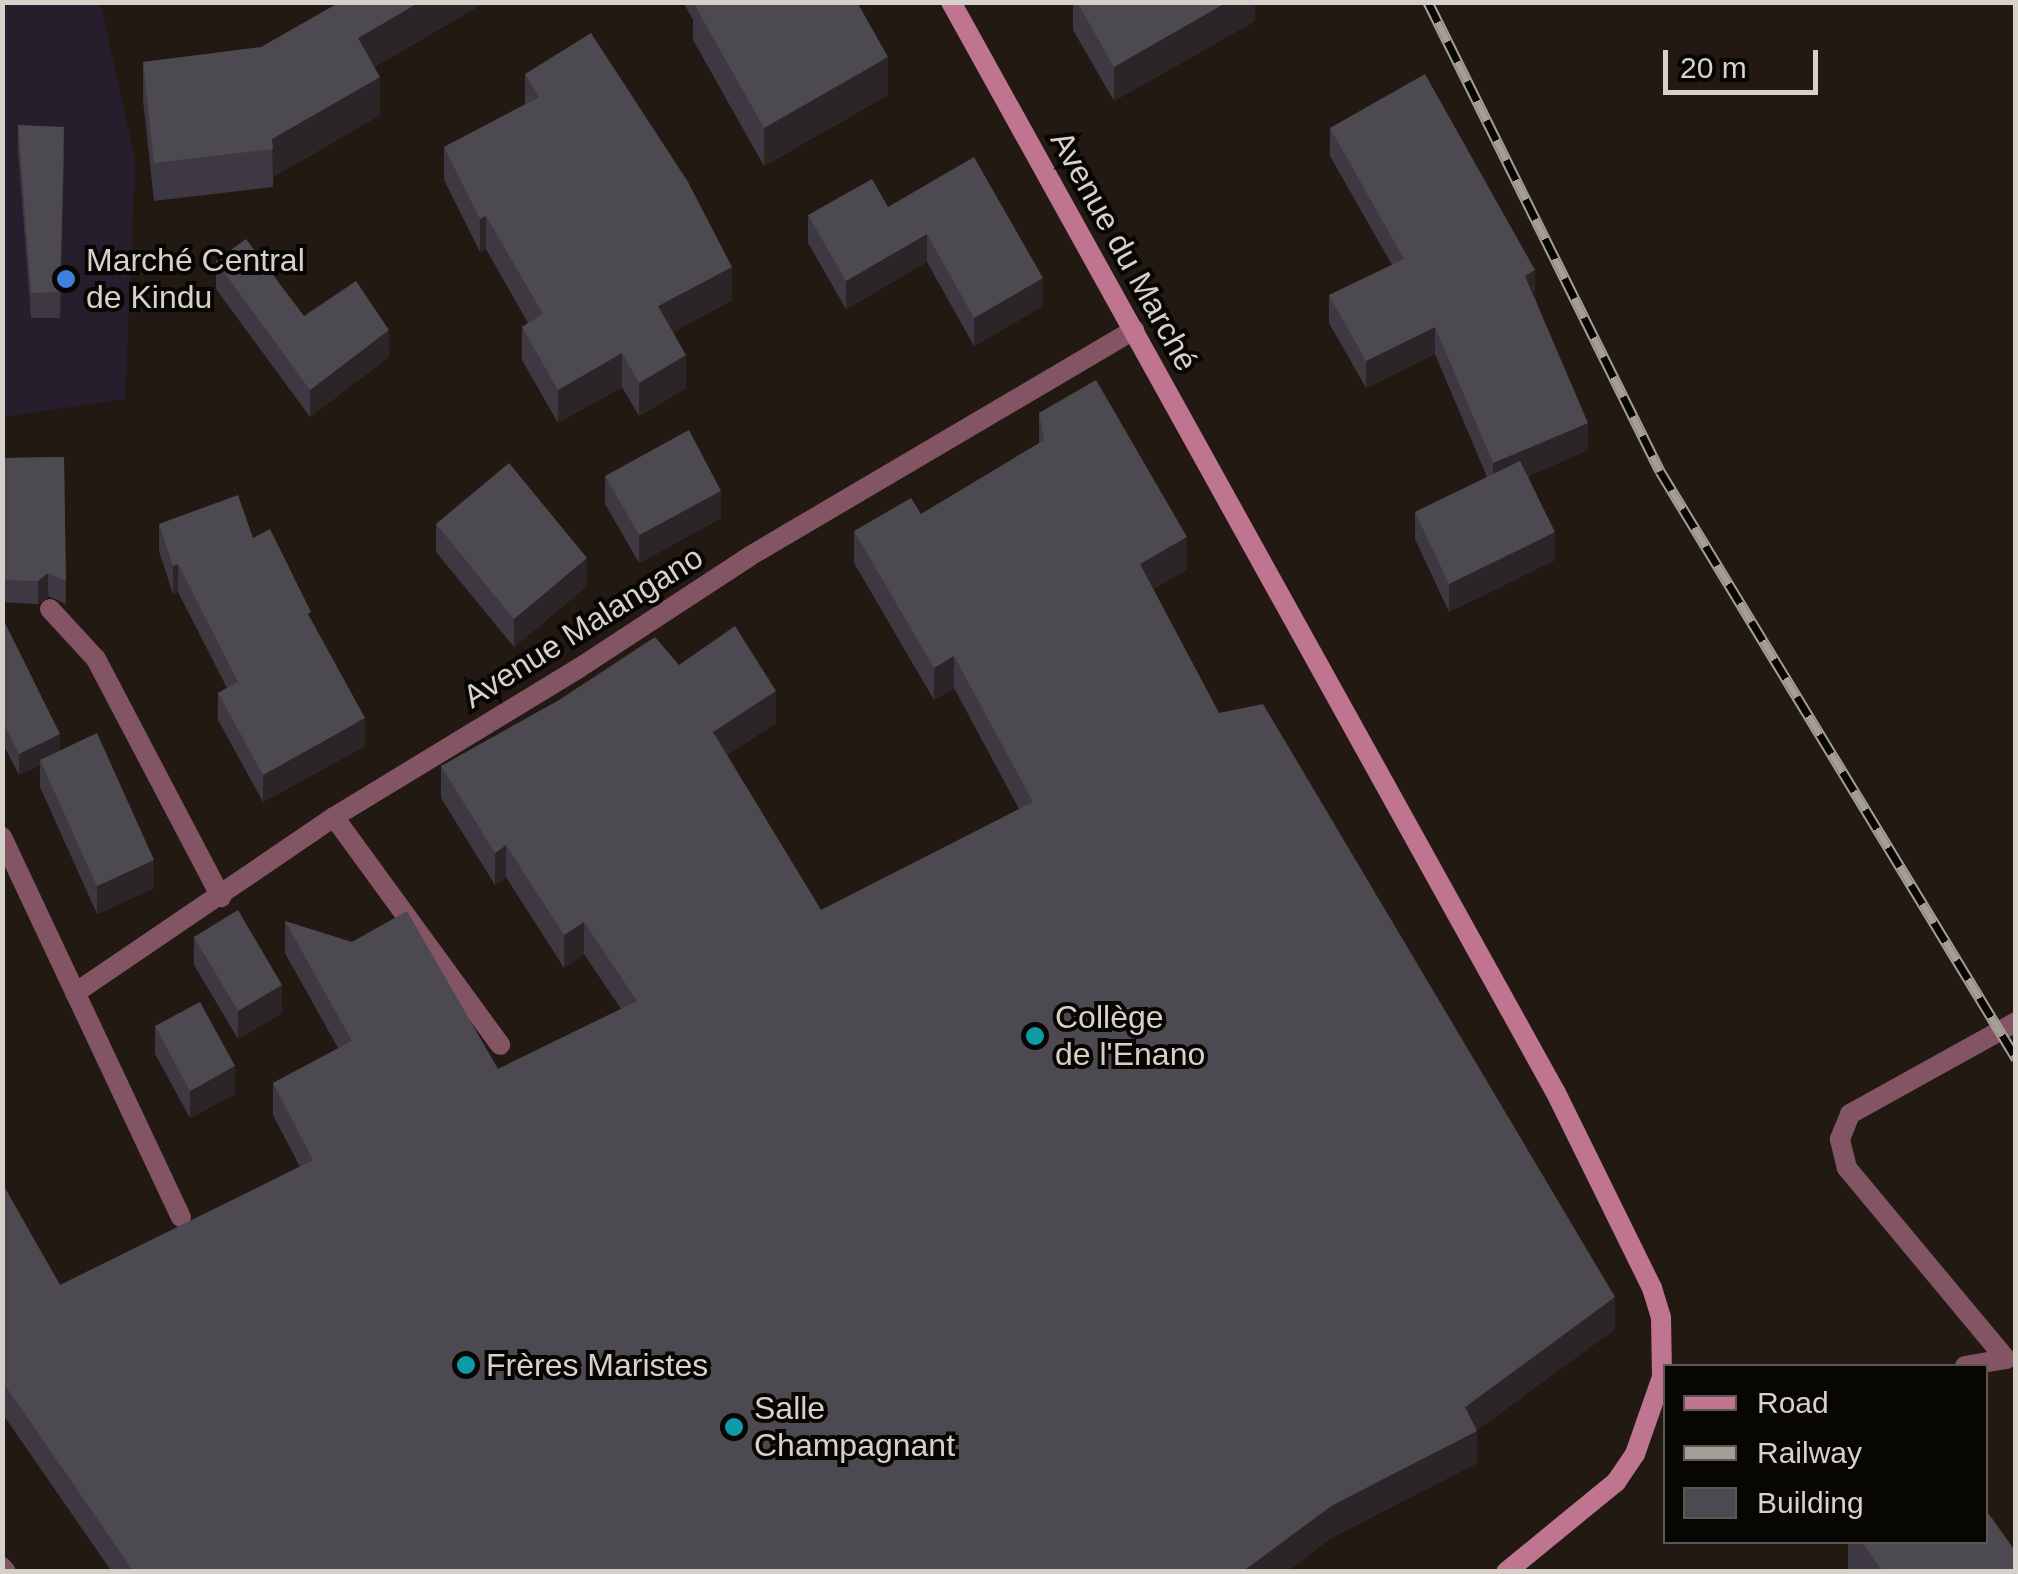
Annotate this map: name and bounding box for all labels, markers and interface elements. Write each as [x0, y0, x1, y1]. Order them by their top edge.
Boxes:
scale bar [1668, 30, 1823, 92]
text: 20 m [1680, 51, 1747, 84]
street label: Avenue du Marché [1042, 124, 1206, 378]
place label: Marché Central de Kindu [86, 242, 305, 317]
marker: Marché Central de Kindu [55, 268, 77, 290]
street label: Avenue Malangano [456, 538, 710, 716]
place label: Collège de l'Enano [1055, 999, 1205, 1074]
marker: Collège de l'Enano [1024, 1025, 1046, 1047]
place label: Frères Maristes [486, 1346, 708, 1384]
marker: Frères Maristes [455, 1354, 477, 1376]
legend [1663, 1364, 1988, 1544]
text: Road [1757, 1386, 1829, 1419]
place label: Salle Champagnant [754, 1390, 955, 1465]
marker: Salle Champagnant [723, 1416, 745, 1438]
text: Railway [1757, 1436, 1862, 1469]
text: Building [1757, 1486, 1864, 1519]

